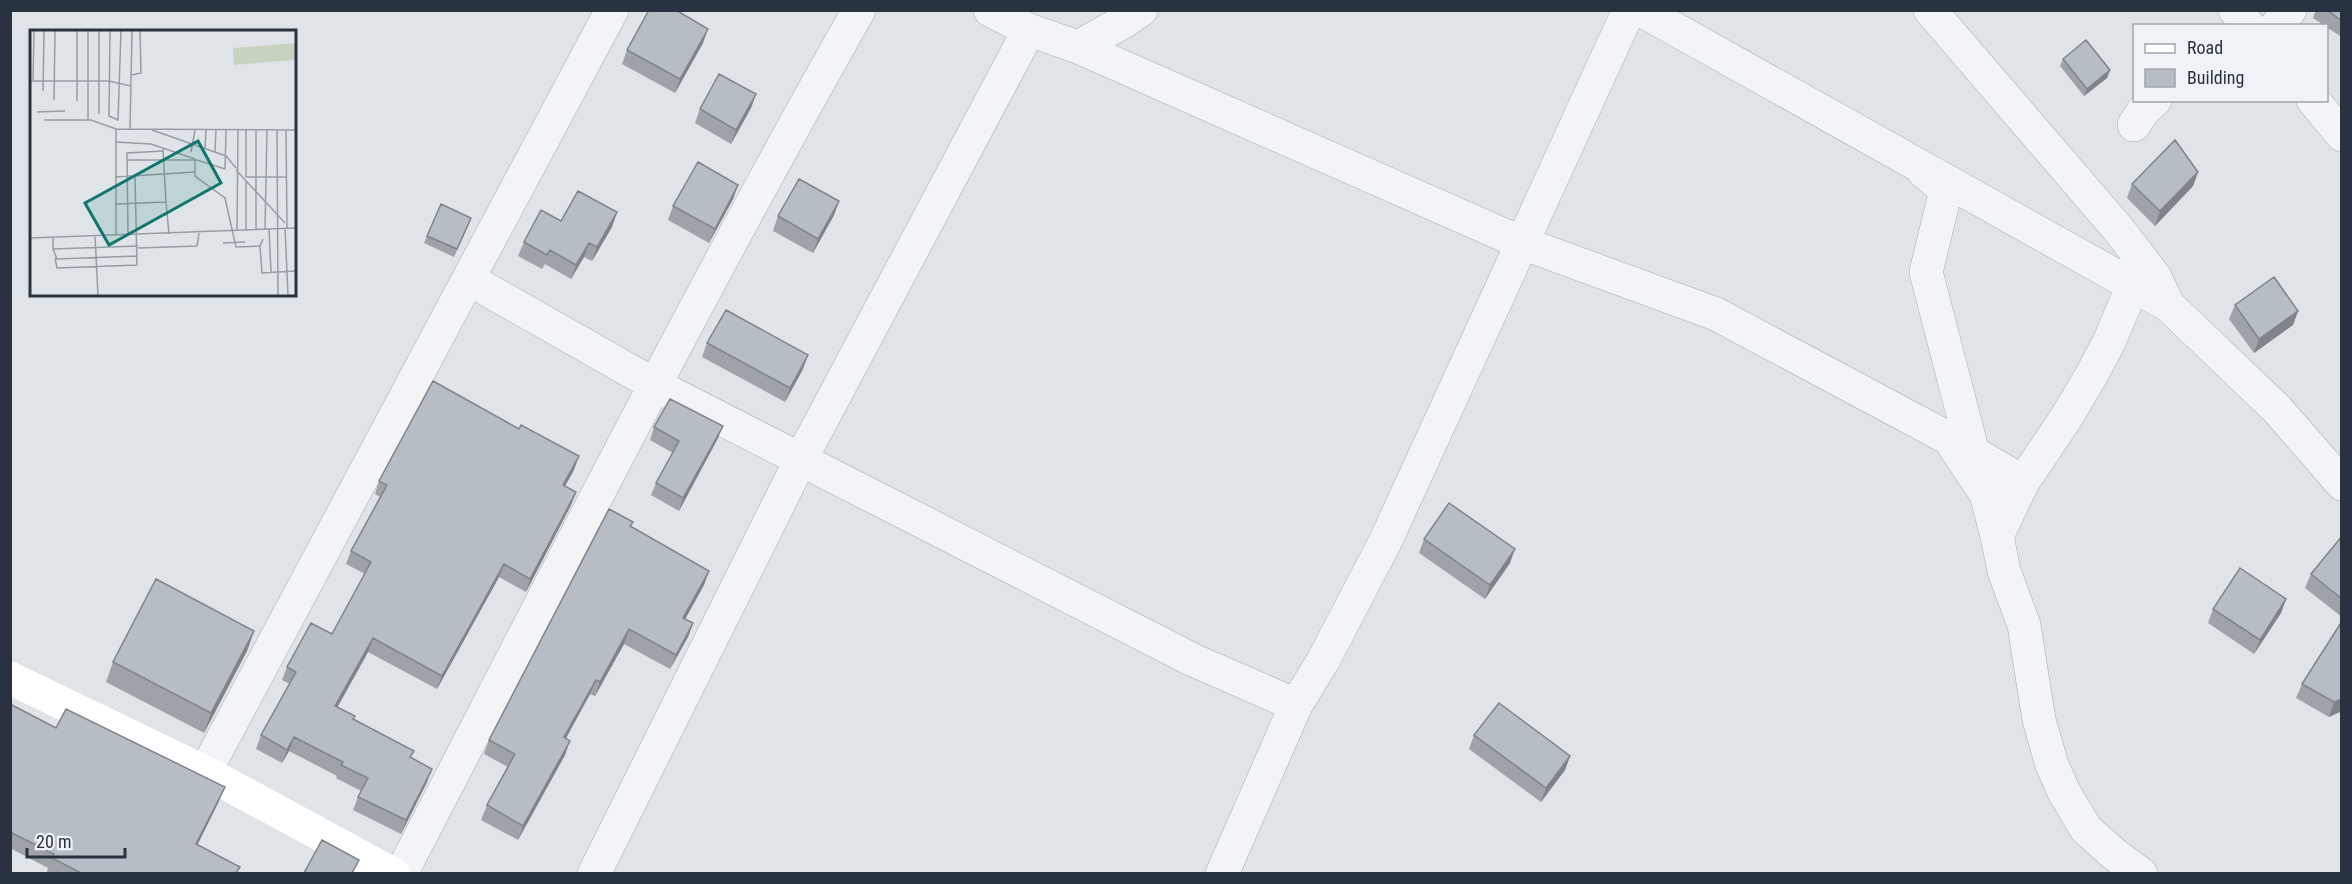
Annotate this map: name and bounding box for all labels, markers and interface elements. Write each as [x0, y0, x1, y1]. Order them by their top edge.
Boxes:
legend [2133, 24, 2328, 102]
inset map [30, 30, 296, 296]
text: Road [2187, 37, 2223, 58]
text: Building [2187, 67, 2244, 88]
scale bar [27, 821, 124, 859]
text: 20 m [36, 831, 71, 852]

